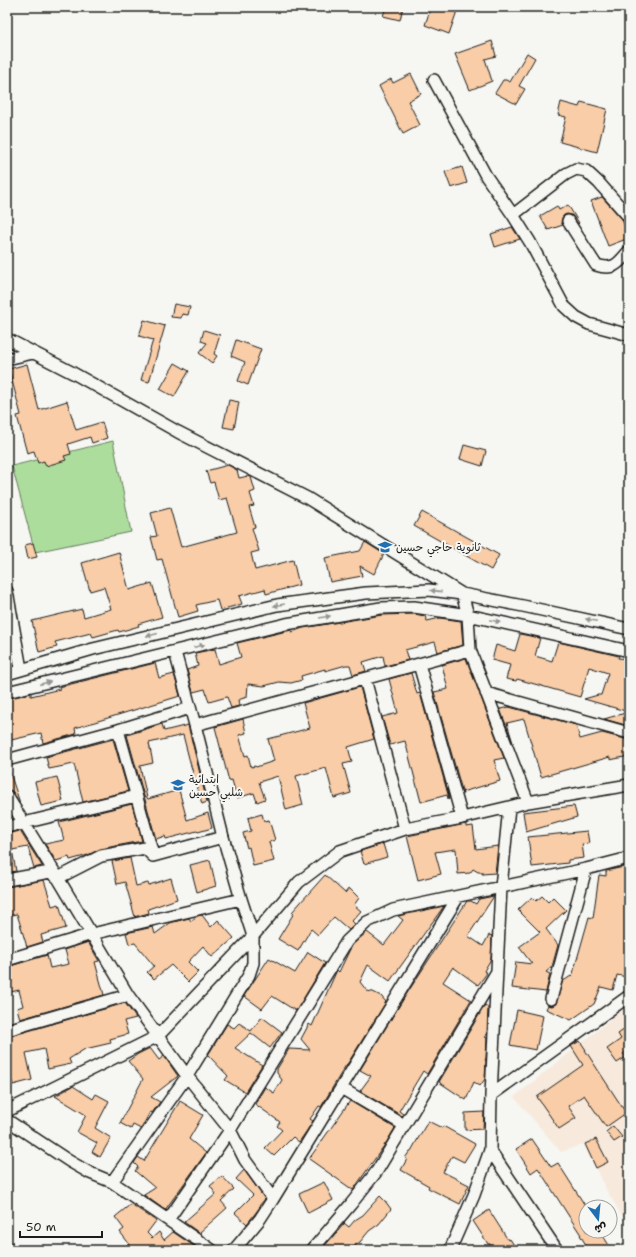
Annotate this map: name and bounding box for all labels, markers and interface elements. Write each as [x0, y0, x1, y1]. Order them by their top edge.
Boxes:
school or university icon: ثانوية حاجي حسين [377, 539, 393, 555]
place label: ثانوية حاجي حسين [396, 540, 481, 558]
one-way arrow [430, 588, 442, 594]
one-way arrow [273, 602, 285, 608]
one-way arrow [319, 614, 332, 620]
one-way arrow [585, 617, 597, 623]
one-way arrow [489, 619, 501, 625]
one-way arrow [146, 632, 158, 638]
one-way arrow [193, 643, 205, 649]
one-way arrow [39, 679, 51, 685]
place label: ابتدائية شلبي حسين [189, 772, 243, 803]
school or university icon: ابتدائية شلبي حسين [170, 777, 186, 793]
north arrow [578, 1199, 618, 1239]
scale bar [20, 1213, 102, 1239]
text: 50 m [26, 1219, 56, 1235]
text: ش [593, 1219, 609, 1237]

